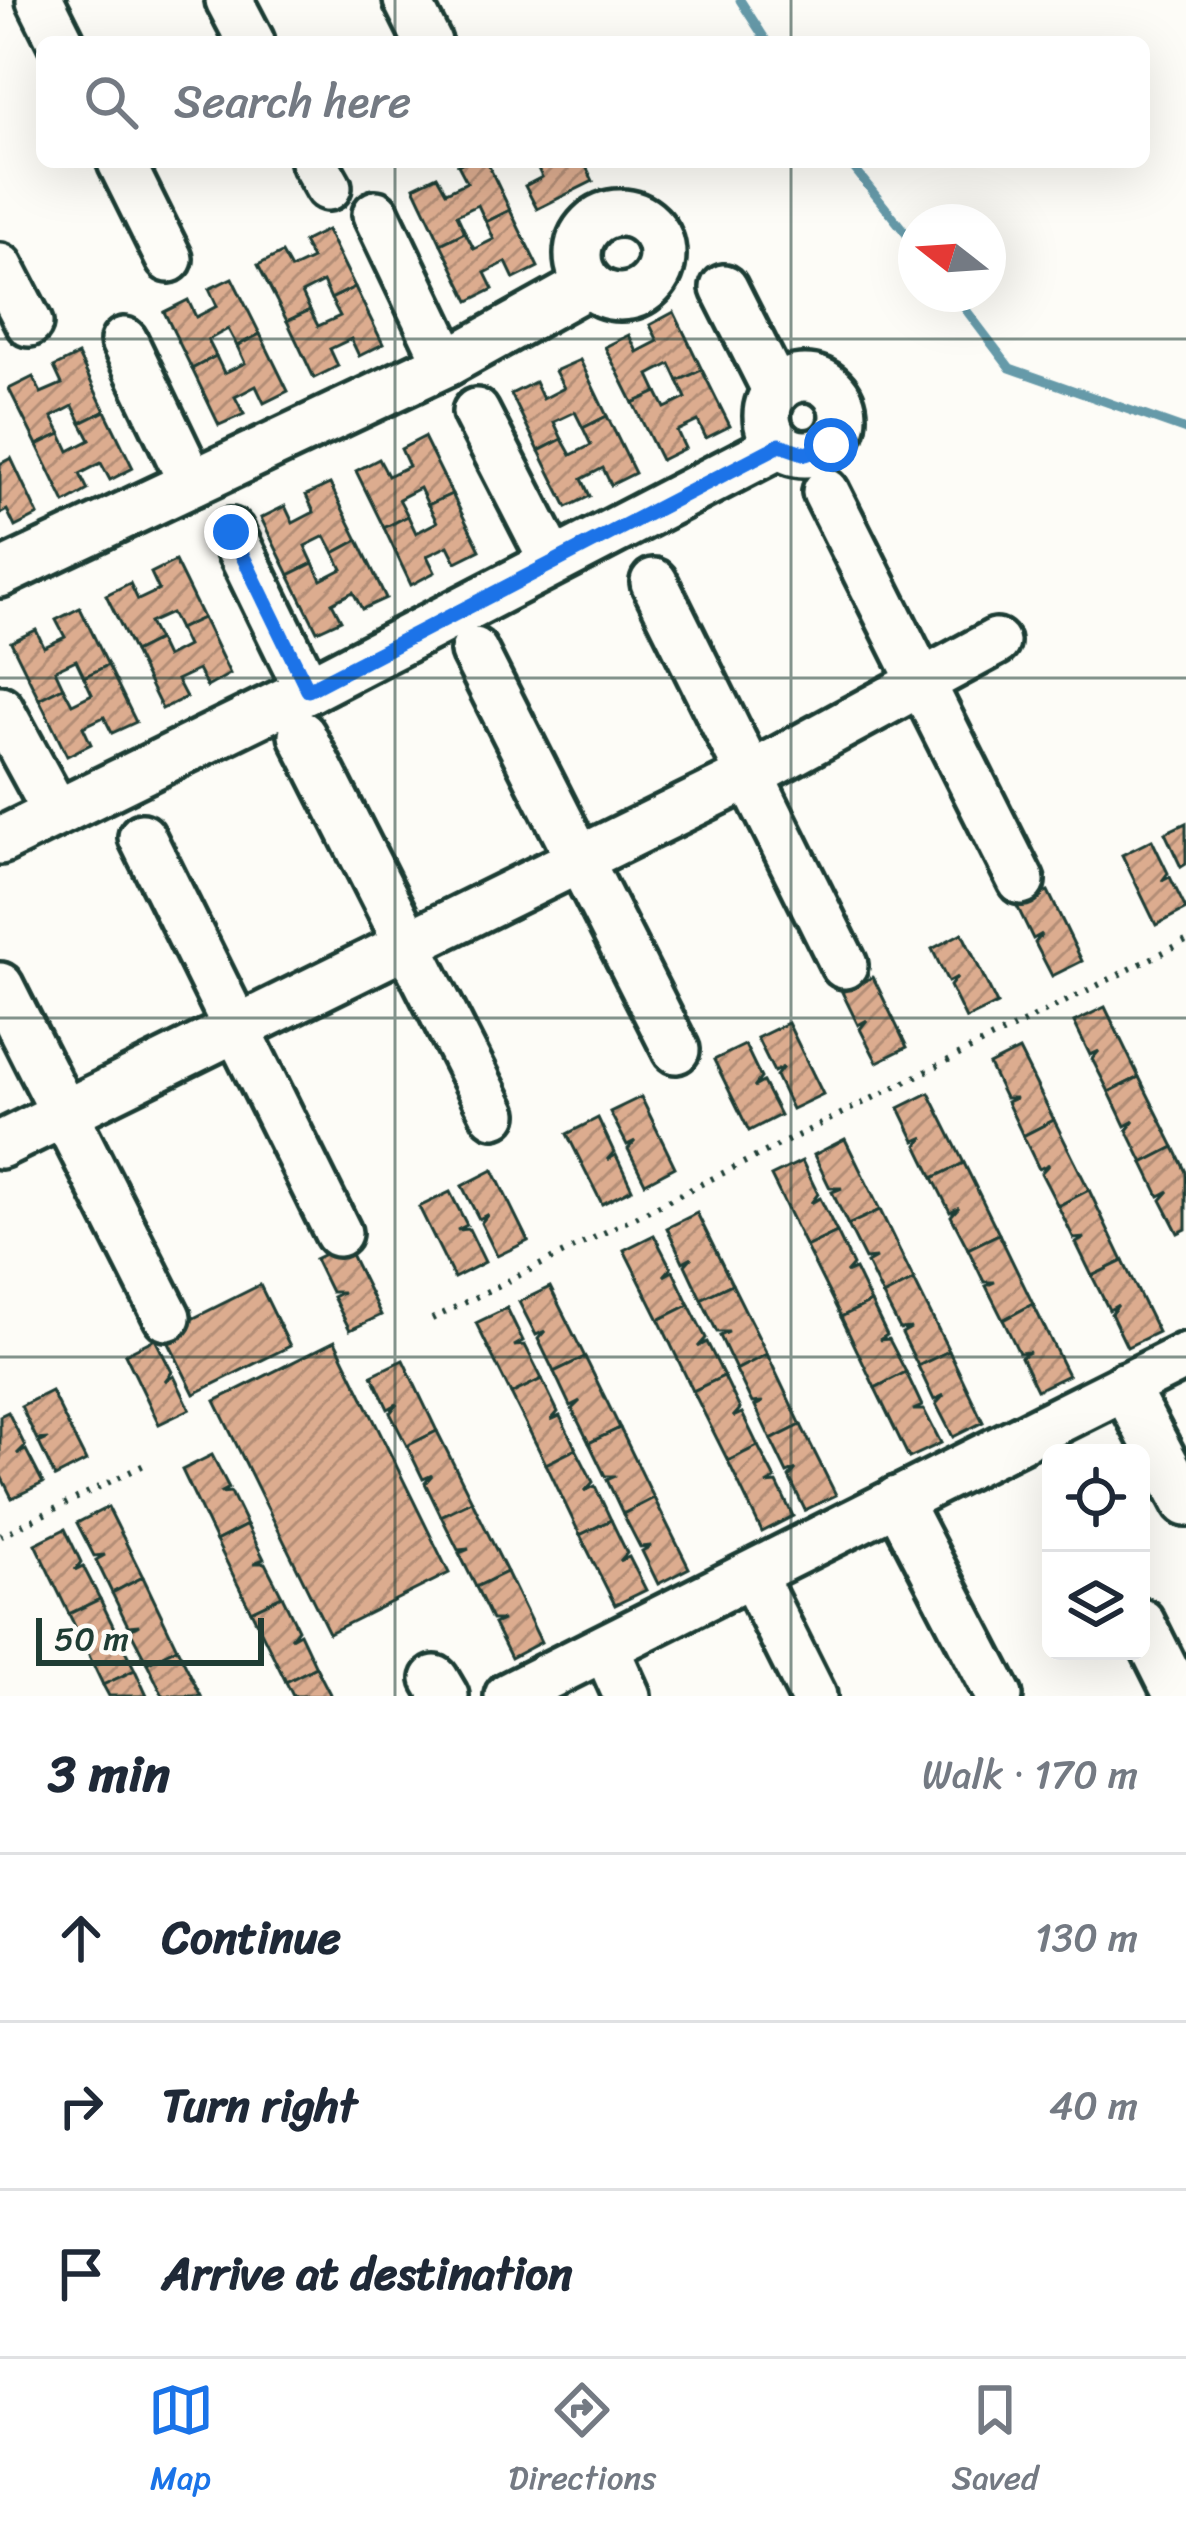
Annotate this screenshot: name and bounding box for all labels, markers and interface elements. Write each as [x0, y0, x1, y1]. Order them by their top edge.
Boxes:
search box [36, 36, 1150, 168]
text: Search here [174, 62, 411, 142]
icon: search [78, 69, 144, 135]
north arrow [898, 204, 1006, 312]
route start [804, 418, 858, 472]
route end [204, 505, 258, 559]
map controls [1042, 1444, 1150, 1660]
button: locate [1042, 1444, 1150, 1552]
button: layers [1042, 1552, 1150, 1660]
text: 50 m [54, 1610, 129, 1668]
scale bar [36, 1612, 264, 1665]
text: 3 min [48, 1729, 170, 1819]
text: Walk · 170 m [922, 1740, 1138, 1809]
text: Continue [162, 1898, 341, 1978]
text: 130 m [1035, 1903, 1138, 1972]
icon: ahead [48, 1905, 114, 1971]
text: Turn right [162, 2066, 357, 2146]
text: 40 m [1049, 2071, 1138, 2140]
icon: right [48, 2073, 114, 2139]
text: Arrive at destination [162, 2234, 572, 2314]
icon: arrive [48, 2241, 114, 2307]
tab: Map [148, 2377, 214, 2507]
tab: Directions [509, 2377, 656, 2507]
tab: Saved [951, 2377, 1038, 2507]

